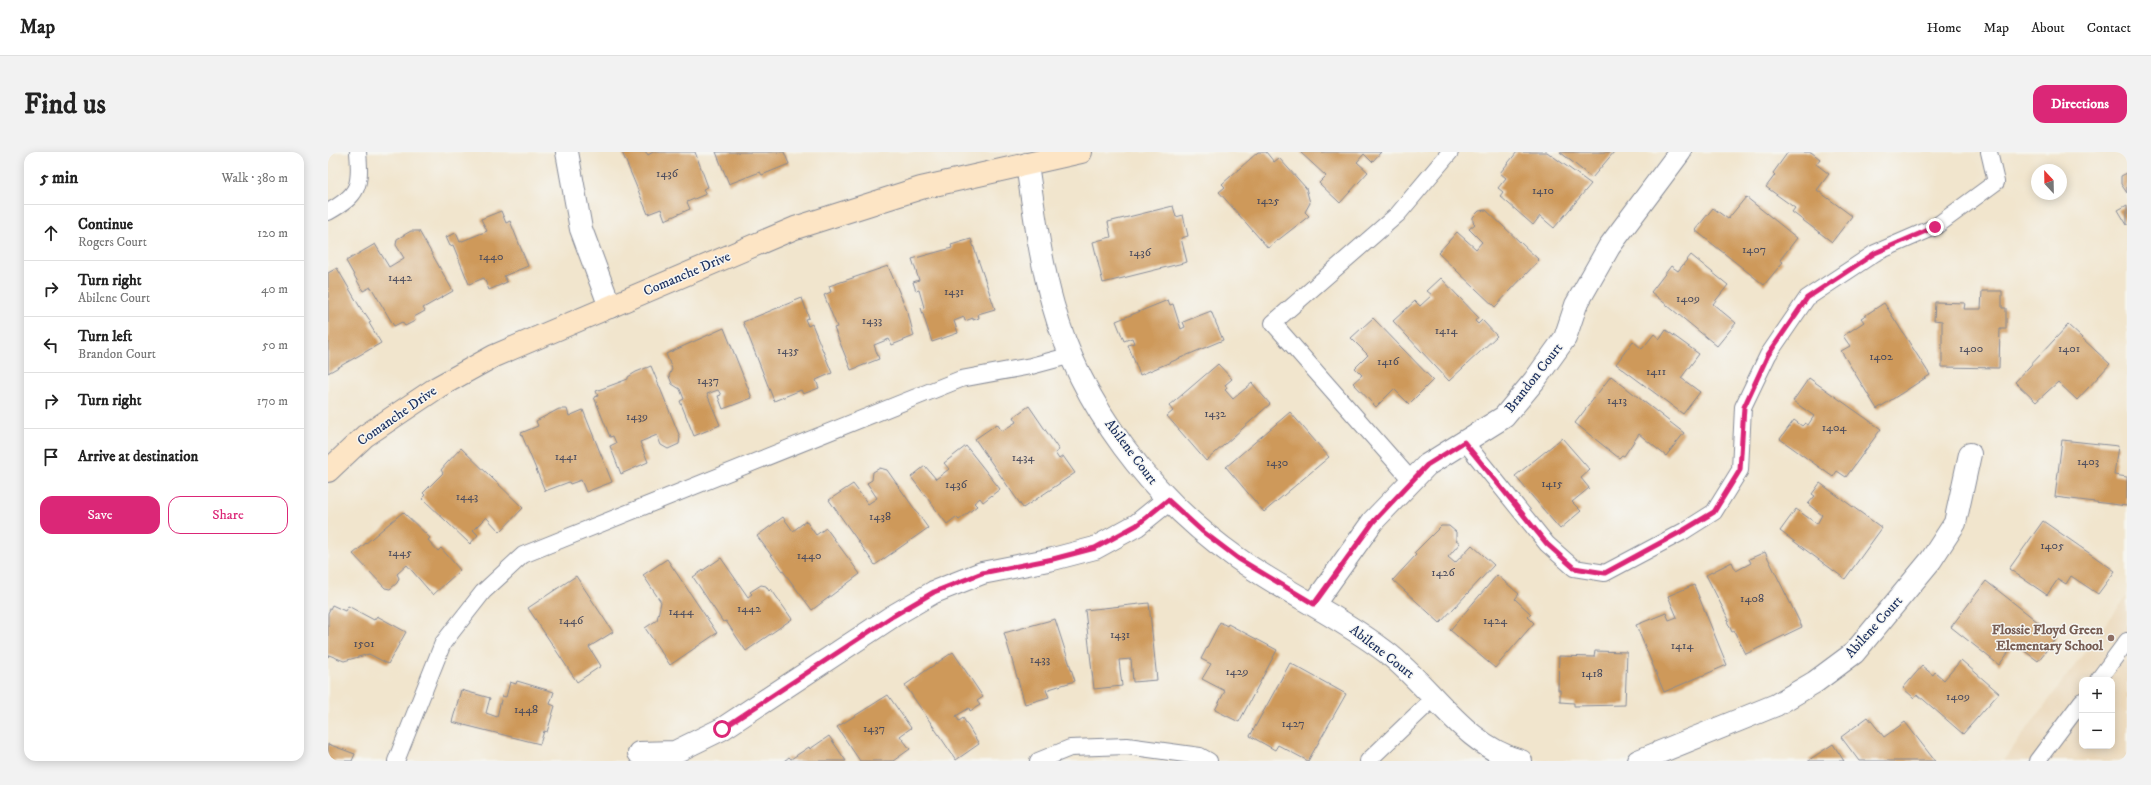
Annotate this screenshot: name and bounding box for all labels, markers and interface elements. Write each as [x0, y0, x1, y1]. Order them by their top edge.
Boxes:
text: Map [20, 16, 55, 39]
text: Home [1927, 19, 1961, 37]
text: Map [1983, 19, 2009, 37]
text: About [2031, 19, 2065, 37]
text: Contact [2087, 19, 2131, 37]
button: Directions [2033, 85, 2127, 123]
text: Find us [24, 87, 106, 122]
north arrow [2031, 164, 2067, 200]
house number: 1436 [656, 166, 679, 181]
text: 5 min [40, 167, 78, 189]
text: Walk · 380 m [221, 170, 288, 186]
house number: 1410 [1532, 183, 1554, 198]
house number: 1425 [1256, 193, 1280, 208]
text: Continue [78, 215, 133, 234]
route end [1926, 218, 1944, 236]
icon: ahead [40, 222, 62, 244]
text: 120 m [257, 225, 288, 241]
text: Rogers Court [78, 234, 147, 250]
house number: 1407 [1742, 242, 1766, 257]
house number: 1436 [1129, 245, 1152, 260]
street label: Comanche Drive [641, 247, 734, 300]
house number: 1440 [479, 249, 503, 264]
house number: 1442 [388, 270, 412, 285]
text: Turn right [78, 271, 141, 290]
icon: right [40, 278, 62, 300]
text: 40 m [261, 281, 288, 297]
house number: 1431 [944, 284, 964, 299]
text: Abilene Court [78, 290, 150, 306]
house number: 1409 [1676, 291, 1700, 306]
house number: 1433 [862, 313, 882, 328]
house number: 1414 [1435, 323, 1458, 338]
text: Turn left [78, 327, 132, 346]
icon: left [40, 334, 62, 356]
text: 50 m [262, 337, 288, 353]
street label: Brandon Court [1501, 339, 1567, 417]
house number: 1400 [1959, 341, 1983, 356]
house number: 1401 [2058, 341, 2080, 356]
house number: 1435 [777, 343, 799, 358]
text: Brandon Court [78, 346, 156, 362]
house number: 1402 [1869, 349, 1893, 364]
house number: 1416 [1377, 354, 1400, 369]
house number: 1411 [1646, 364, 1666, 379]
house number: 1437 [697, 373, 719, 388]
street label: Comanche Drive [354, 382, 440, 450]
icon: right [40, 390, 62, 412]
text: Turn right [78, 391, 141, 410]
text: 170 m [257, 393, 288, 409]
house number: 1413 [1607, 393, 1627, 408]
house number: 1432 [1204, 406, 1226, 421]
house number: 1439 [626, 409, 648, 424]
street label: Abilene Court [1100, 416, 1162, 489]
house number: 1404 [1822, 420, 1847, 435]
icon: arrive [40, 446, 62, 468]
text: Arrive at destination [78, 447, 198, 466]
house number: 1441 [555, 449, 577, 464]
house number: 1434 [1012, 450, 1035, 465]
house number: 1403 [2077, 454, 2099, 469]
house number: 1430 [1266, 455, 1288, 470]
house number: 1415 [1541, 476, 1563, 491]
house number: 1436 [945, 477, 968, 492]
house number: 1443 [456, 489, 478, 504]
button: Save [40, 496, 160, 534]
button: Share [168, 496, 288, 534]
house number: 1438 [869, 509, 891, 524]
house number: 1405 [2040, 538, 2064, 553]
house number: 1445 [388, 545, 412, 560]
house number: 1440 [797, 548, 821, 563]
house number: 1426 [1431, 565, 1455, 580]
house number: 1408 [1740, 591, 1764, 606]
street label: Abilene Court [1841, 592, 1907, 662]
house number: 1442 [737, 601, 761, 616]
house number: 1444 [668, 604, 695, 619]
house number: 1446 [559, 613, 584, 628]
house number: 1424 [1483, 613, 1508, 628]
street label: Abilene Court [1346, 621, 1419, 683]
place label: Flossie Floyd Green Elementary School [1992, 621, 2104, 655]
house number: 1431 [1110, 627, 1130, 642]
marker: Flossie Floyd Green Elementary School [2106, 633, 2116, 643]
house number: 1501 [353, 636, 375, 651]
house number: 1414 [1671, 638, 1694, 653]
house number: 1433 [1030, 652, 1050, 667]
house number: 1429 [1225, 664, 1249, 679]
house number: 1418 [1581, 666, 1603, 681]
map controls [2079, 677, 2115, 749]
button: + [2079, 677, 2115, 713]
house number: 1409 [1946, 689, 1970, 704]
house number: 1448 [514, 702, 538, 717]
button: − [2079, 713, 2115, 749]
house number: 1427 [1281, 716, 1305, 731]
route start [713, 720, 731, 738]
house number: 1437 [863, 721, 885, 736]

